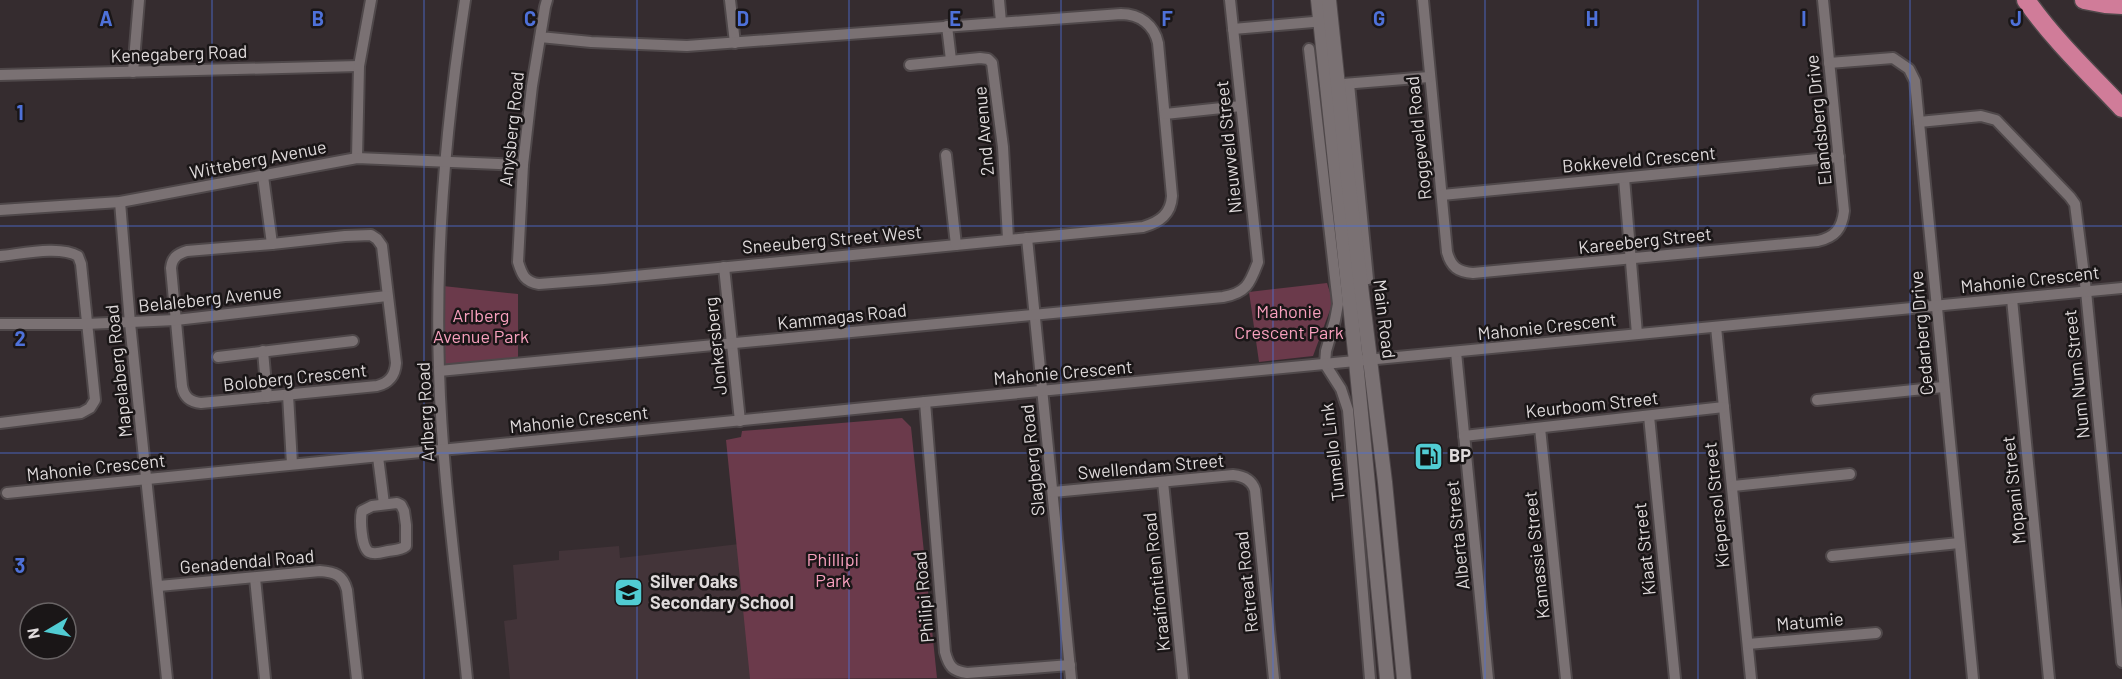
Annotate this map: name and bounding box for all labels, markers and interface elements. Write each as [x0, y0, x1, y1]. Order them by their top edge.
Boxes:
text: A [99, 6, 113, 30]
text: B [312, 6, 324, 30]
text: C [524, 6, 536, 30]
text: D [737, 6, 749, 30]
text: E [949, 6, 961, 30]
text: F [1161, 6, 1173, 30]
text: G [1373, 6, 1385, 30]
text: H [1586, 6, 1598, 30]
text: I [1801, 6, 1807, 30]
text: J [2010, 6, 2022, 30]
street label: Kenegaberg Road [110, 40, 248, 66]
street label: Elandsberg Drive [1800, 54, 1836, 187]
street label: Anysberg Road [494, 70, 528, 187]
street label: Roggeveld Road [1401, 75, 1435, 201]
street label: Nieuwveld Street [1210, 80, 1246, 215]
street label: 2nd Avenue [968, 85, 998, 177]
text: 1 [16, 100, 24, 124]
street label: Witteberg Avenue [188, 135, 328, 183]
street label: Bokkeveld Crescent [1561, 141, 1717, 177]
street label: Sneeuberg Street West [741, 220, 923, 258]
street label: Kareeberg Street [1577, 222, 1713, 258]
street label: Mahonie Crescent [1959, 261, 2100, 297]
street label: Cedarberg Drive [1905, 270, 1937, 396]
street label: Main Road [1369, 278, 1401, 360]
street label: Belaleberg Avenue [137, 280, 283, 316]
street label: Jonkersberg [699, 296, 731, 396]
street label: Kammagas Road [776, 298, 908, 334]
park label: Mahonie Crescent Park [1234, 300, 1344, 343]
street label: Mapelaberg Road [100, 304, 136, 439]
park label: Arlberg Avenue Park [433, 304, 529, 347]
street label: Mahonie Crescent [1476, 308, 1617, 344]
street label: Num Num Street [2058, 308, 2094, 440]
text: 2 [14, 326, 26, 350]
street label: Mahonie Crescent [992, 355, 1133, 389]
street label: Boloberg Crescent [222, 359, 368, 395]
street label: Arlberg Road [411, 361, 439, 463]
street label: Keurboom Street [1524, 386, 1659, 422]
street label: Mahonie Crescent [508, 401, 649, 437]
street label: Tumello Link [1315, 402, 1349, 502]
street label: Slagberg Road [1015, 403, 1049, 517]
street label: Mopani Street [1996, 435, 2030, 545]
fuel station icon: BP [1412, 440, 1444, 472]
street label: Kiepersol Street [1698, 441, 1734, 569]
place label: BP [1449, 444, 1471, 466]
street label: Mahonie Crescent [25, 449, 166, 485]
street label: Swellendam Street [1077, 449, 1225, 483]
street label: Alberta Street [1440, 479, 1474, 591]
street label: Kamassie Street [1518, 490, 1554, 620]
street label: Kiaat Street [1628, 502, 1660, 597]
street label: Kraaifontien Road [1138, 512, 1174, 653]
street label: Retreat Road [1230, 530, 1262, 634]
street label: Genadendal Road [179, 544, 315, 578]
park label: Phillipi Park [807, 548, 859, 591]
street label: Philipi Road [908, 550, 938, 644]
text: 3 [15, 553, 25, 577]
place label: Silver Oaks Secondary School [650, 570, 794, 613]
school or university icon: Silver Oaks Secondary School [613, 576, 645, 608]
north arrow [18, 601, 78, 661]
street label: Matumie [1775, 607, 1844, 635]
text: N [22, 627, 43, 641]

